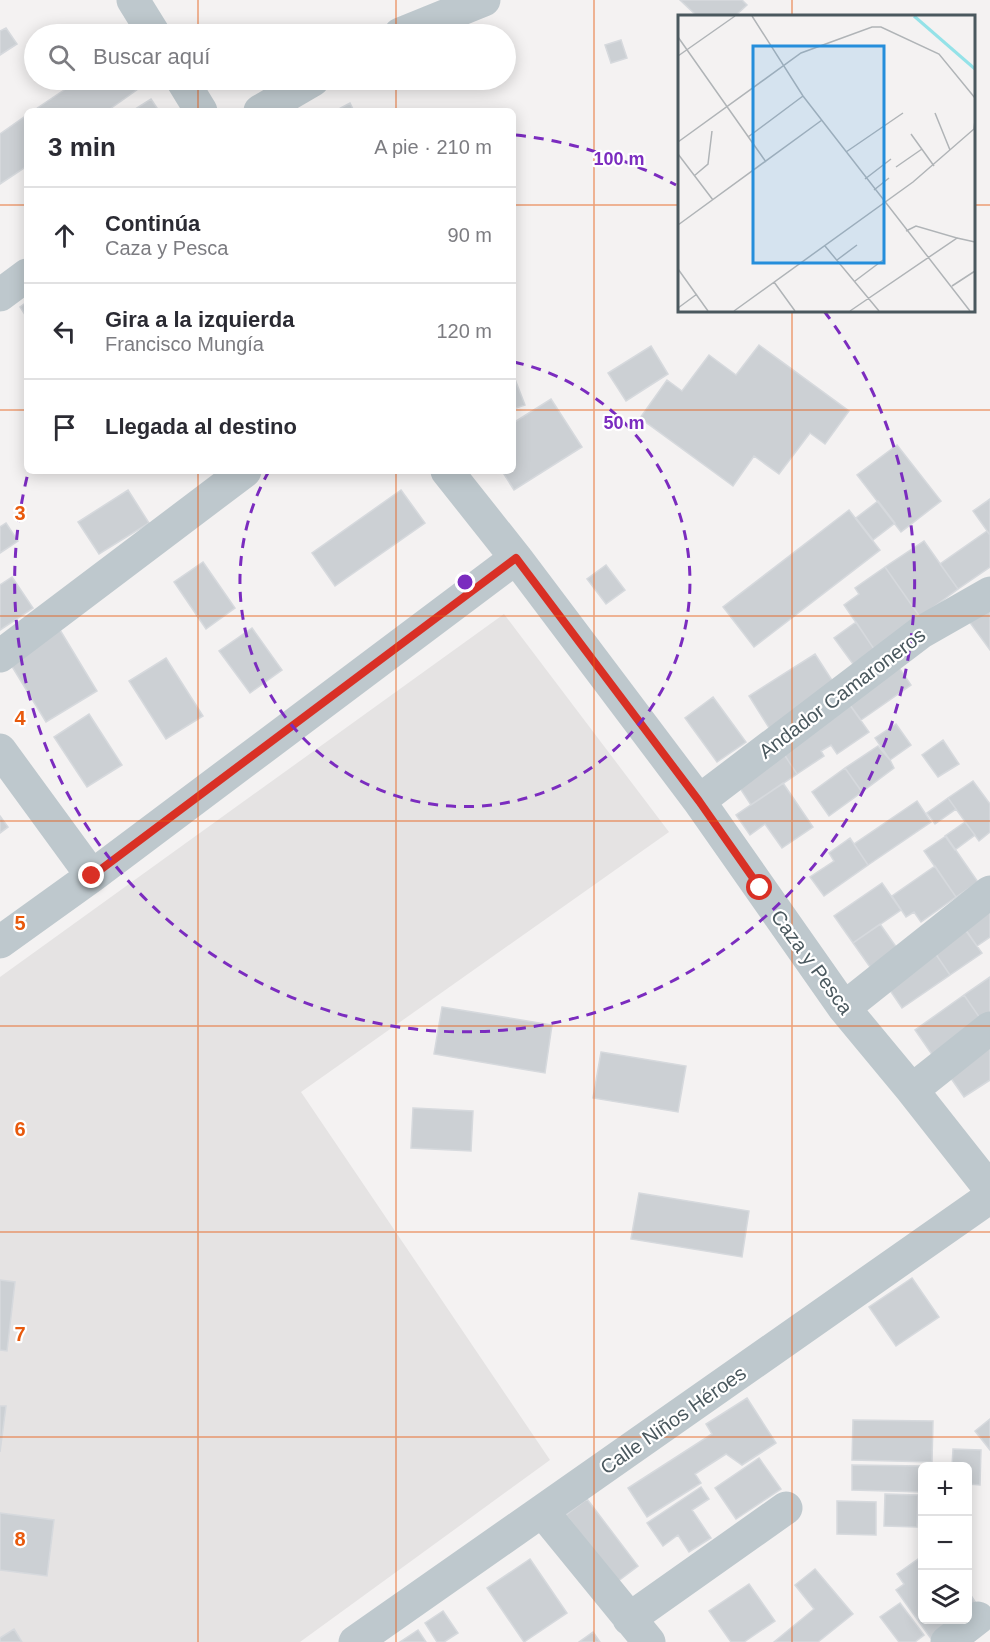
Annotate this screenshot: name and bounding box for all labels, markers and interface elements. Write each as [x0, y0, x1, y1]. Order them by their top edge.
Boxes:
inset map [678, 15, 975, 312]
search box [24, 24, 516, 90]
icon: search [45, 41, 78, 74]
text: Buscar aquí [93, 44, 210, 69]
text: 3 min [48, 132, 116, 162]
text: A pie · 210 m [374, 136, 492, 158]
text: 100 m [593, 149, 645, 169]
text: Continúa [105, 211, 200, 236]
icon: ahead [48, 219, 81, 252]
text: 90 m [448, 224, 492, 246]
text: Caza y Pesca [105, 237, 228, 259]
text: Gira a la izquierda [105, 307, 295, 332]
icon: left [48, 315, 81, 348]
text: 120 m [436, 320, 492, 342]
text: Francisco Mungía [105, 333, 264, 355]
icon: arrive [48, 411, 81, 444]
text: 50 m [603, 413, 645, 433]
text: Llegada al destino [105, 414, 297, 439]
text: 3 [14, 502, 26, 524]
centre of rings [455, 572, 475, 592]
street label: Andador Camaroneros [755, 623, 929, 763]
text: 4 [14, 707, 26, 729]
route end [78, 862, 104, 888]
route start [746, 874, 772, 900]
street label: Caza y Pesca [767, 906, 858, 1019]
text: 5 [14, 912, 26, 934]
text: 6 [14, 1118, 26, 1140]
text: 7 [14, 1323, 26, 1345]
street label: Calle Niños Héroes [596, 1362, 750, 1478]
map controls [918, 1462, 972, 1624]
button: + [918, 1462, 972, 1516]
button: − [918, 1516, 972, 1570]
text: 8 [14, 1528, 26, 1550]
button: layers [918, 1570, 972, 1624]

